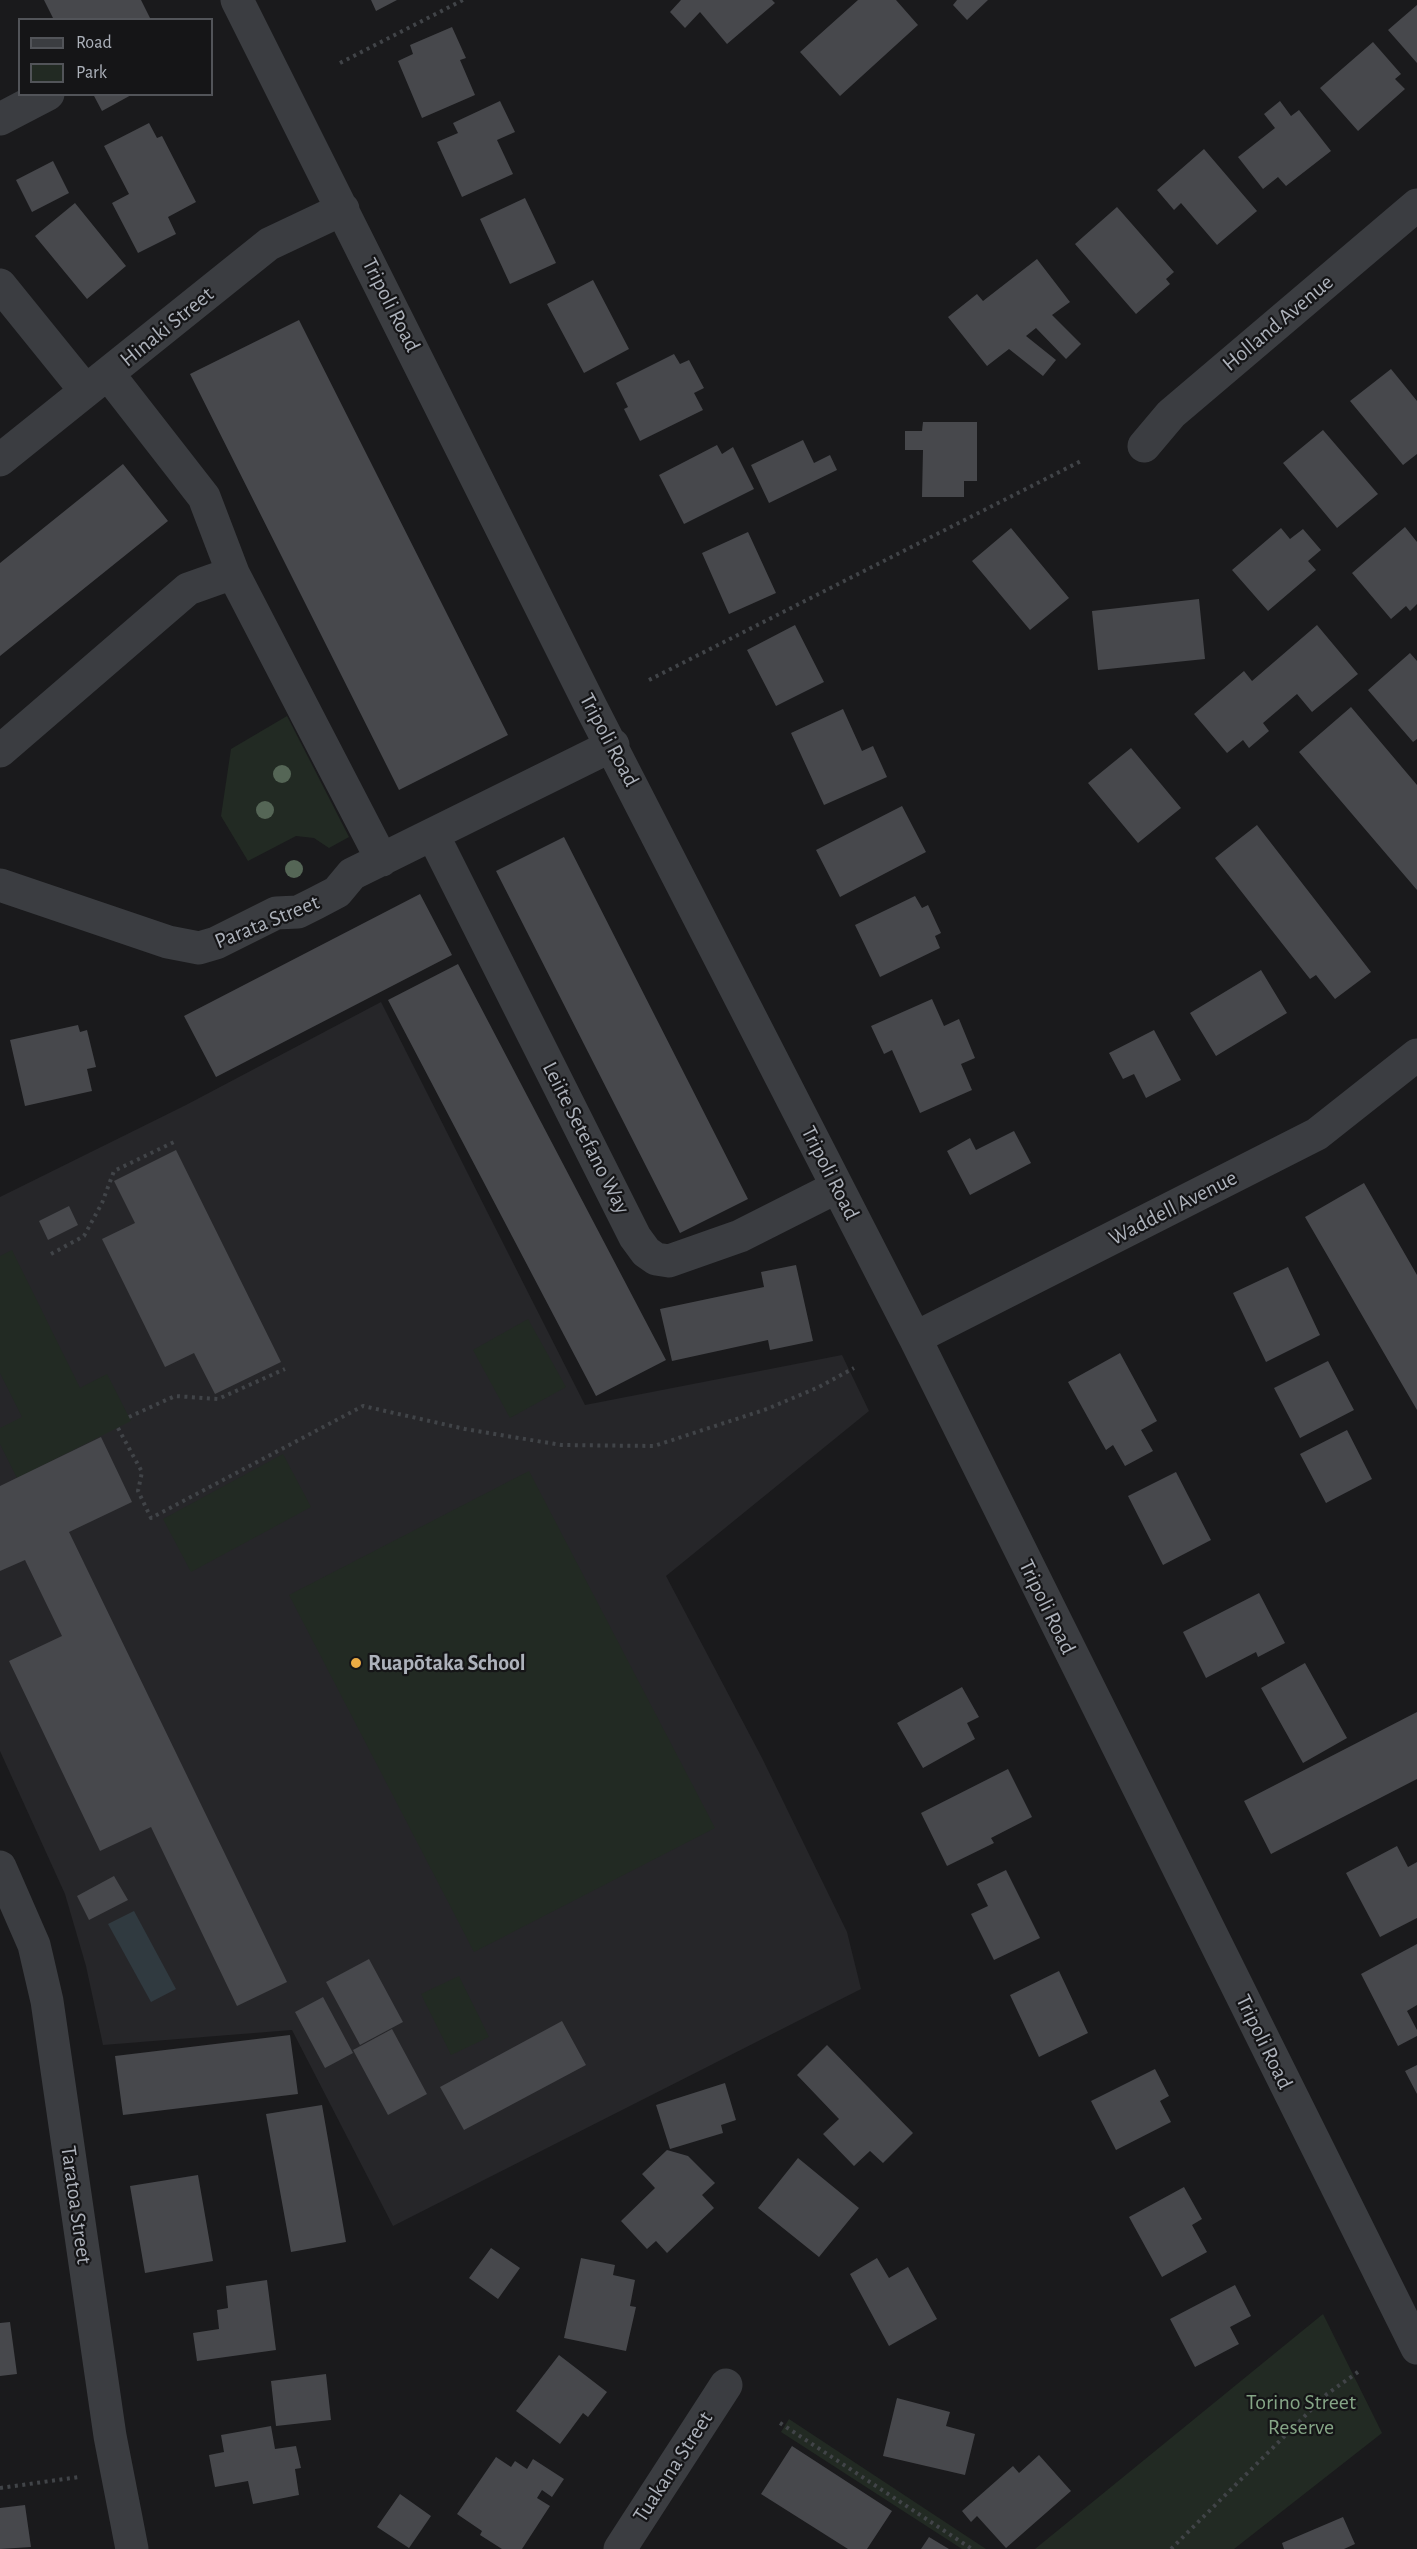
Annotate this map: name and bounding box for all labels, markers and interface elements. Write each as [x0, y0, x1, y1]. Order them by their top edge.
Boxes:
legend [18, 18, 213, 96]
text: Road [76, 34, 112, 52]
text: Park [76, 64, 107, 82]
street label: Tripoli Road [356, 254, 426, 356]
street label: Holland Avenue [1217, 269, 1339, 377]
street label: Hinaki Street [115, 281, 219, 373]
street label: Tripoli Road [573, 689, 645, 791]
street label: Parata Street [211, 889, 323, 955]
street label: Leiite Setefano Way [536, 1058, 636, 1218]
street label: Tripoli Road [795, 1122, 865, 1224]
street label: Waddell Avenue [1105, 1164, 1241, 1252]
street label: Tripoli Road [1013, 1555, 1081, 1659]
place label: Ruapōtaka School [368, 1650, 526, 1676]
marker: Ruapōtaka School [349, 1656, 363, 1670]
street label: Tripoli Road [1230, 1990, 1298, 2094]
street label: Taratoa Street [55, 2144, 97, 2266]
park label: Torino Street Reserve [1246, 2389, 1356, 2440]
street label: Tuakana Street [627, 2407, 719, 2527]

